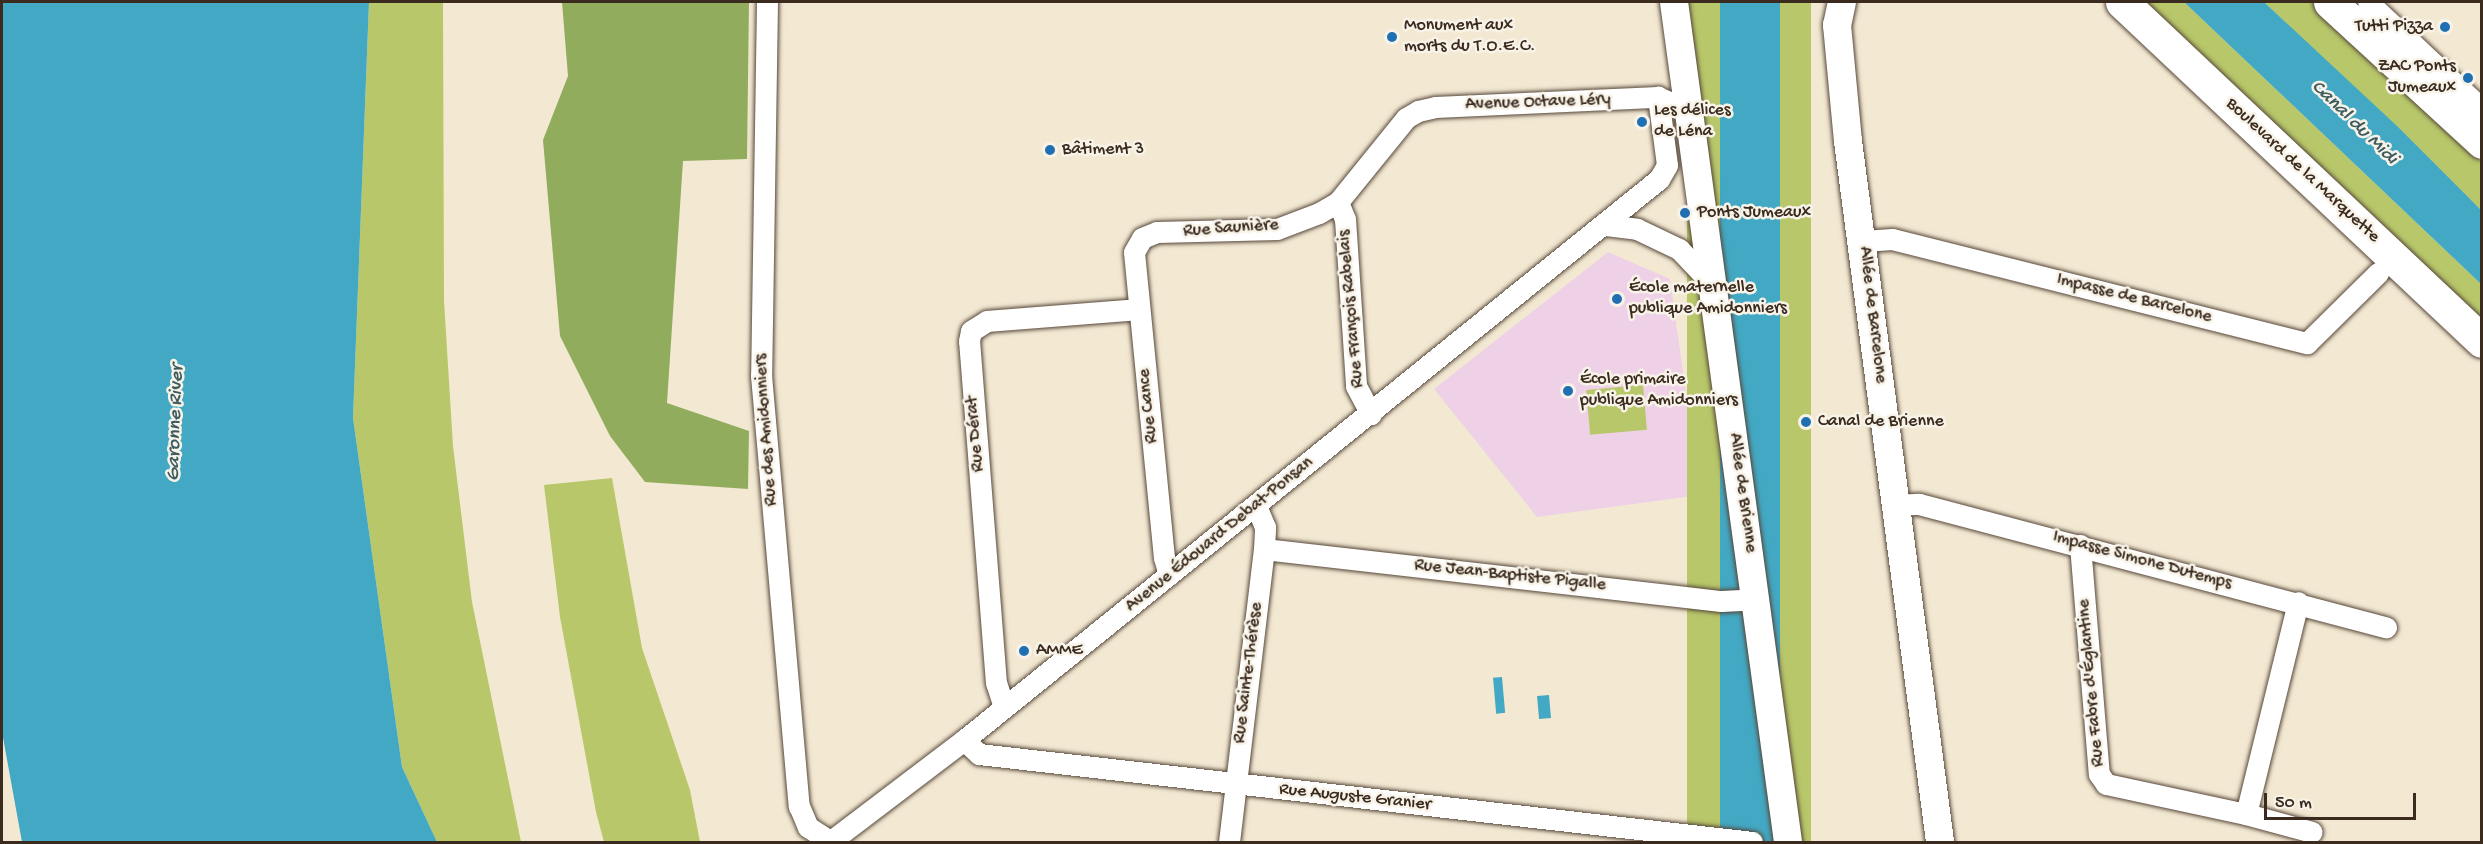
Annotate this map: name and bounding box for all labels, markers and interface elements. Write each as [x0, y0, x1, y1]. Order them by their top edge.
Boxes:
place label: Monument aux morts du T.O.E.C. [1404, 16, 1535, 58]
place label: Tutti Pizza [2355, 16, 2433, 38]
marker: Tutti Pizza [2438, 20, 2452, 34]
marker: Monument aux morts du T.O.E.C. [1385, 30, 1399, 44]
place label: ZAC Ponts Jumeaux [2378, 57, 2456, 100]
marker: ZAC Ponts Jumeaux [2461, 71, 2475, 85]
water label: Canal du Midi [2305, 76, 2403, 170]
street label: Avenue Octave Léry [1465, 90, 1611, 116]
street label: Boulevard de la Marquette [2220, 94, 2384, 248]
place label: Les délices de Léna [1654, 101, 1731, 144]
marker: Les délices de Léna [1635, 115, 1649, 129]
place label: Bâtiment 3 [1062, 139, 1144, 161]
marker: Bâtiment 3 [1043, 143, 1057, 157]
place label: Ponts Jumeaux [1697, 202, 1811, 224]
marker: Ponts Jumeaux [1678, 206, 1692, 220]
street label: Rue Saunière [1183, 215, 1279, 243]
street label: Rue François Rabelais [1334, 229, 1370, 389]
street label: Allée de Barcelone [1853, 245, 1891, 385]
street label: Impasse de Barcelone [2054, 269, 2214, 329]
place label: École maternelle publique Amidonniers [1629, 278, 1787, 320]
marker: École maternelle publique Amidonniers [1610, 292, 1624, 306]
street label: Rue des Amidonniers [751, 353, 783, 507]
water label: Garonne River [162, 364, 190, 482]
street label: Rue Cance [1134, 368, 1164, 444]
place label: École primaire publique Amidonniers [1580, 370, 1738, 412]
marker: École primaire publique Amidonniers [1561, 384, 1575, 398]
street label: Rue Dérat [962, 395, 990, 473]
place label: Canal de Brienne [1818, 411, 1944, 433]
marker: Canal de Brienne [1799, 415, 1813, 429]
street label: Allée de Brienne [1723, 432, 1761, 554]
street label: Avenue Édouard Debat-Ponsan [1122, 452, 1318, 618]
street label: Impasse Simone Dutemps [2050, 527, 2234, 595]
street label: Rue Jean-Baptiste Pigalle [1413, 555, 1607, 597]
street label: Rue Fabre d'Églantine [2074, 598, 2110, 768]
street label: Rue Sainte-Thérèse [1230, 601, 1268, 745]
place label: AMME [1036, 640, 1083, 662]
marker: AMME [1017, 644, 1031, 658]
street label: Rue Auguste Granier [1278, 779, 1432, 817]
scale bar [2267, 781, 2418, 819]
text: 50 m [2275, 793, 2312, 814]

